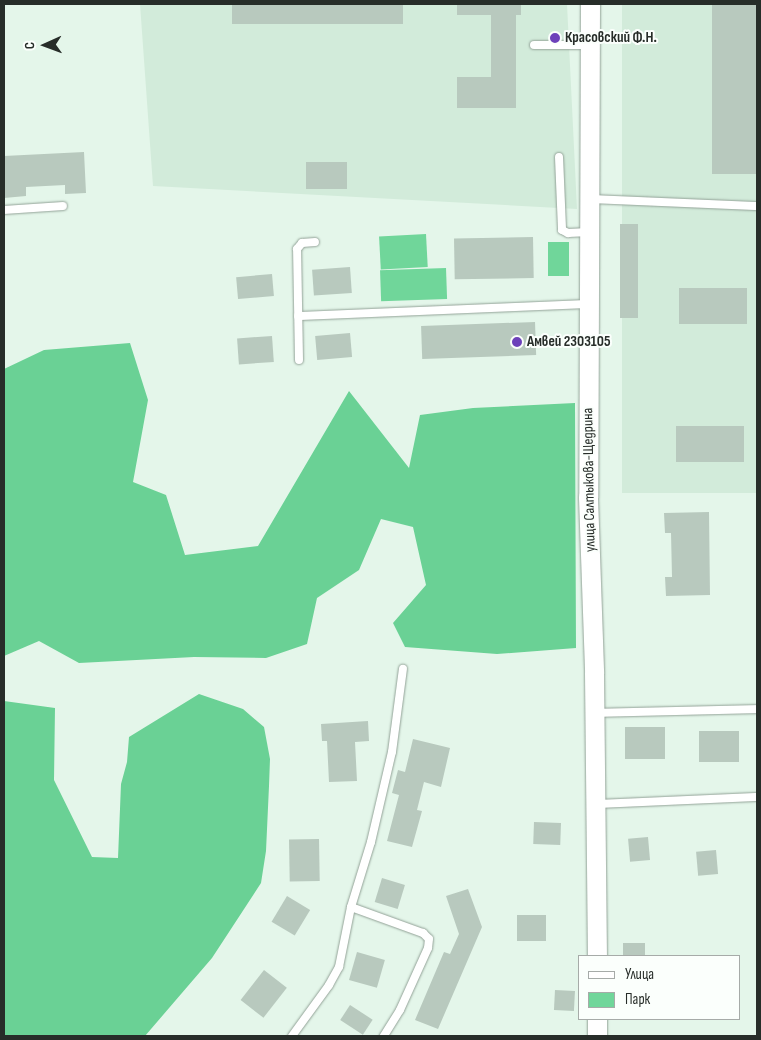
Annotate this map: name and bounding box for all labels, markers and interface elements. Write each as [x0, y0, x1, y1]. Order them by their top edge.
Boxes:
north arrow [20, 20, 70, 70]
place label: Красовский Ф.Н. [565, 29, 657, 47]
marker: Красовский Ф.Н. [549, 32, 561, 44]
text: С [21, 42, 38, 49]
place label: Амвей 2303105 [527, 333, 610, 351]
marker: Амвей 2303105 [511, 336, 523, 348]
street label: улица Салтыкова-Щедрина [579, 408, 599, 552]
legend [578, 955, 741, 1020]
text: Улица [625, 965, 654, 984]
text: Парк [625, 990, 650, 1009]

